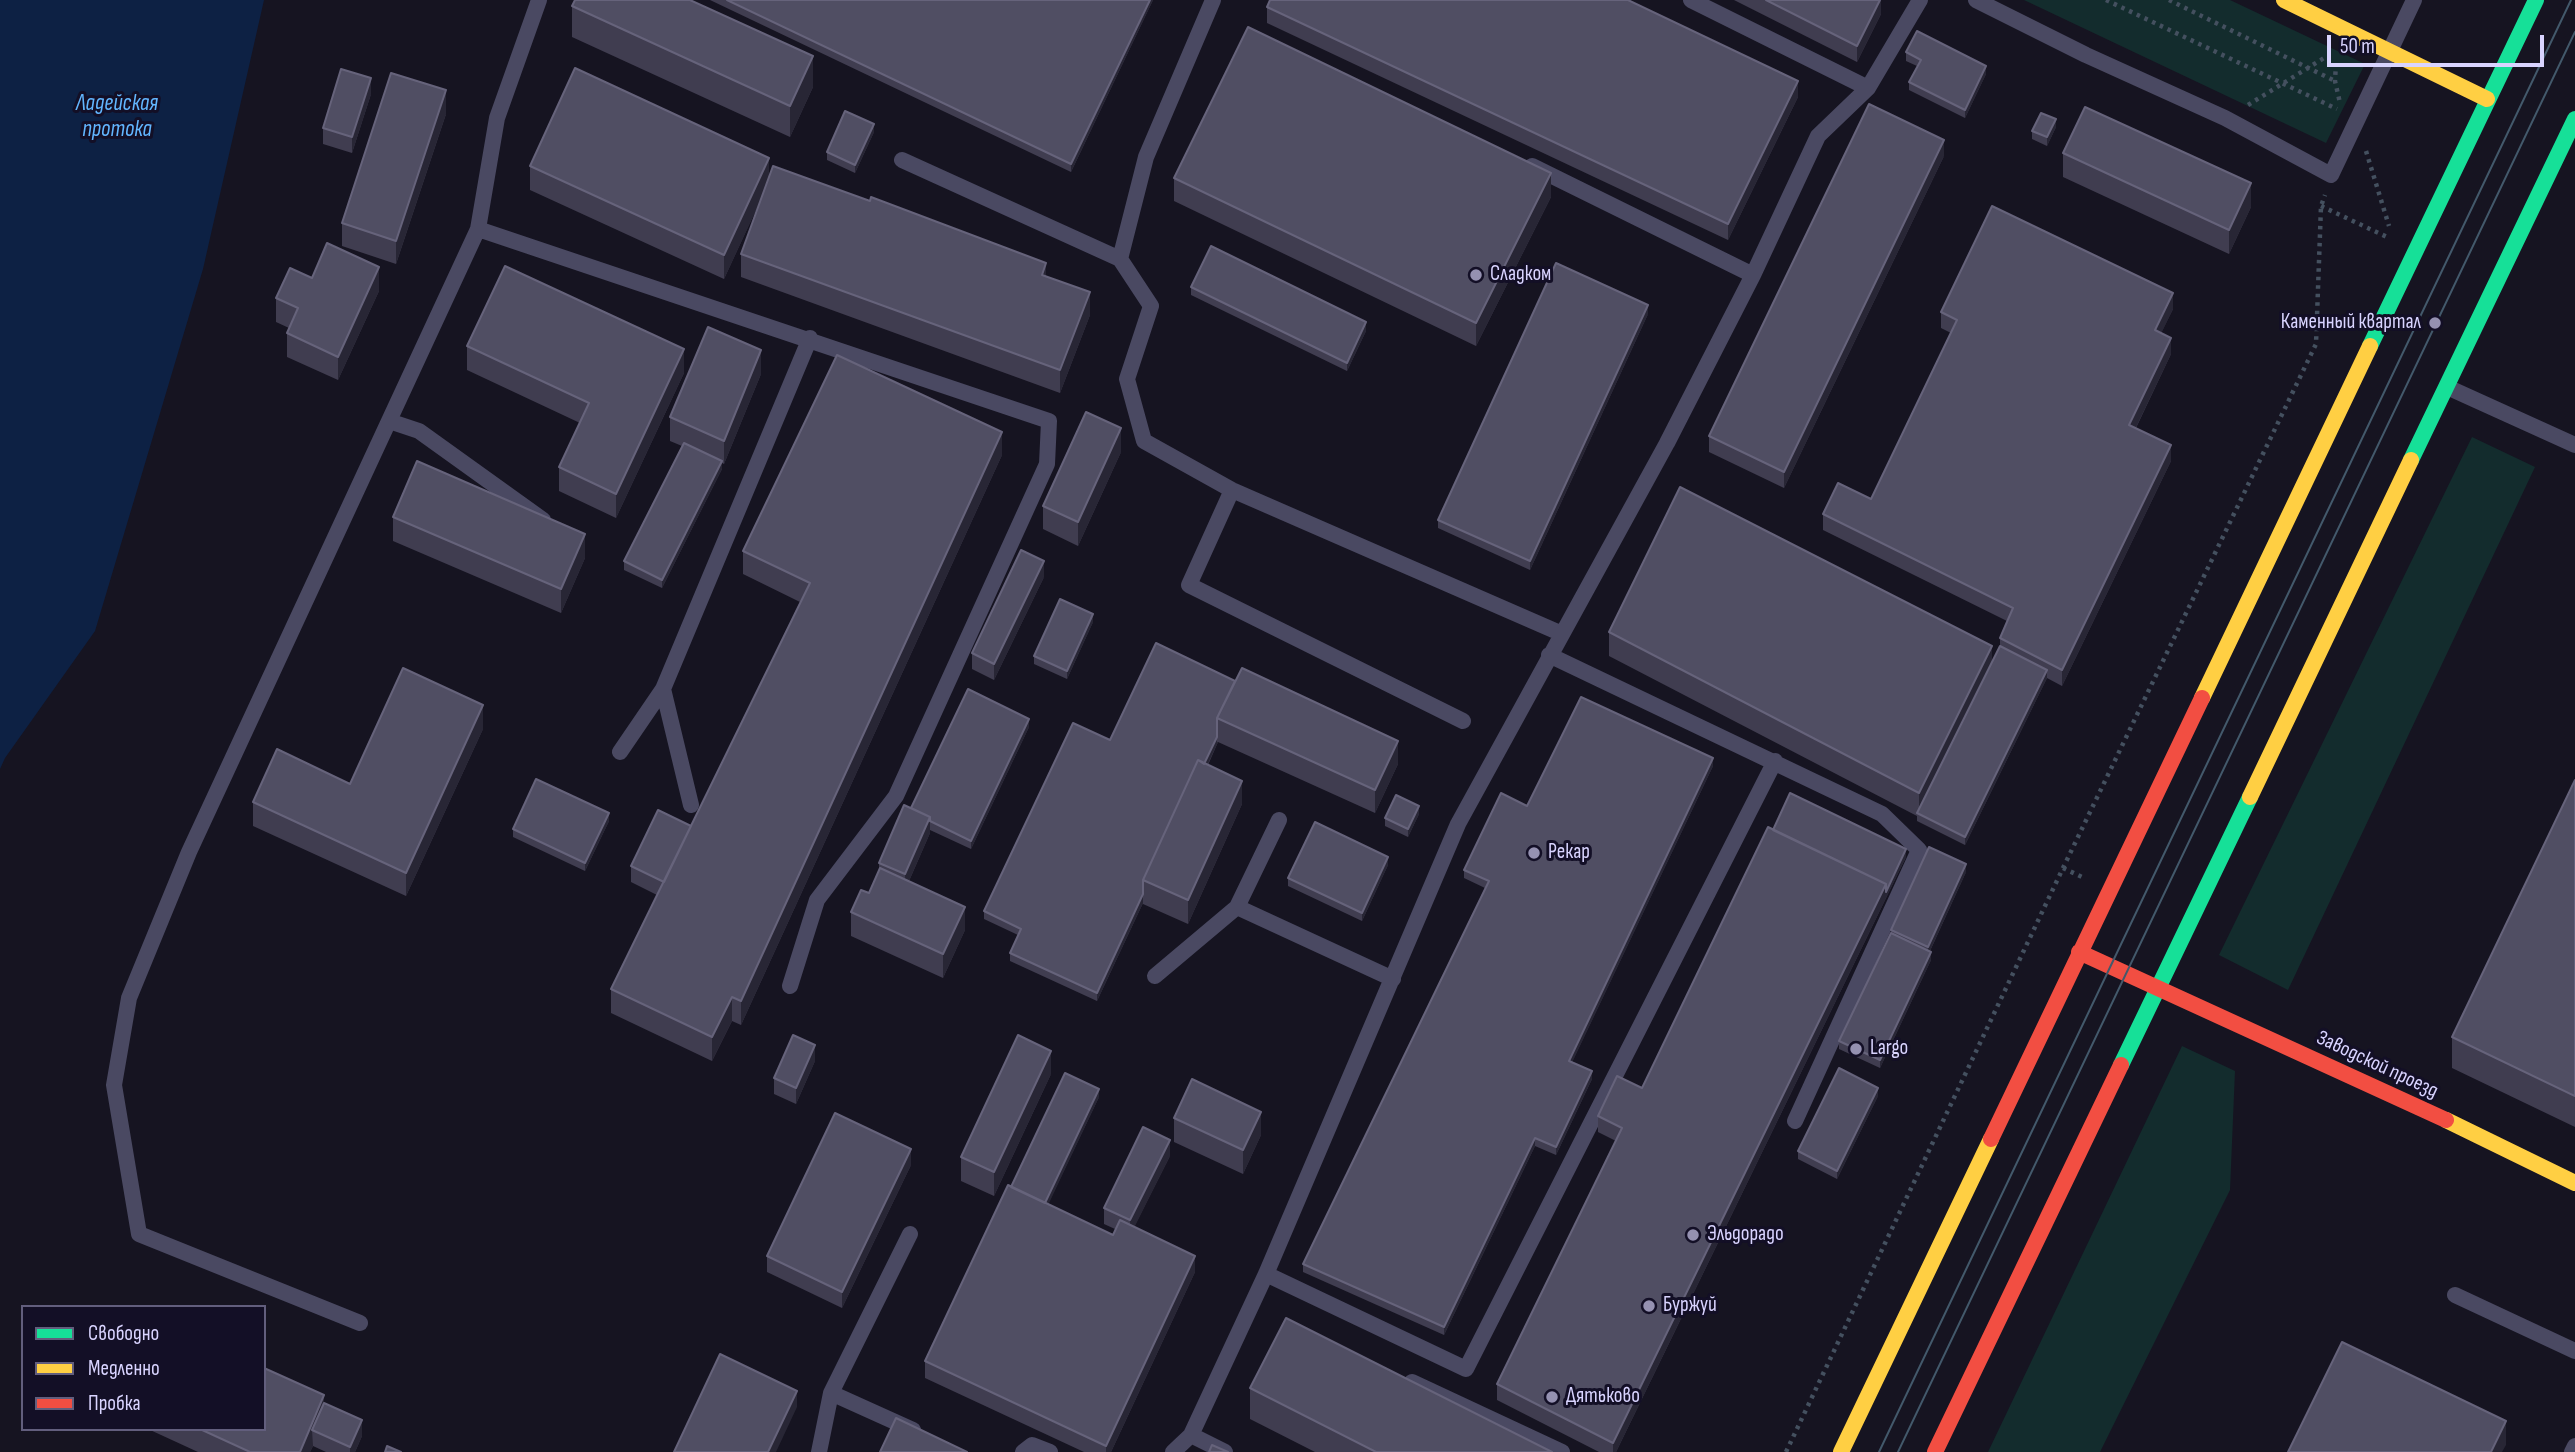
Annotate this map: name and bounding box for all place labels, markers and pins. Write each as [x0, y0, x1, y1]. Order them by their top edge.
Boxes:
place label: Сладком [1490, 262, 1551, 288]
marker: Сладком [1468, 267, 1484, 283]
place label: Каменный квартал [2281, 310, 2421, 336]
marker: Каменный квартал [2427, 315, 2443, 331]
place label: Рекар [1548, 840, 1590, 866]
marker: Рекар [1526, 845, 1542, 861]
place label: Largo [1870, 1036, 1908, 1062]
marker: Largo [1848, 1041, 1864, 1057]
place label: Эльдорадо [1707, 1222, 1784, 1248]
marker: Эльдорадо [1685, 1227, 1701, 1243]
place label: Буржуй [1663, 1293, 1717, 1319]
marker: Буржуй [1641, 1298, 1657, 1314]
place label: Дятьково [1566, 1384, 1640, 1410]
marker: Дятьково [1544, 1389, 1560, 1405]

